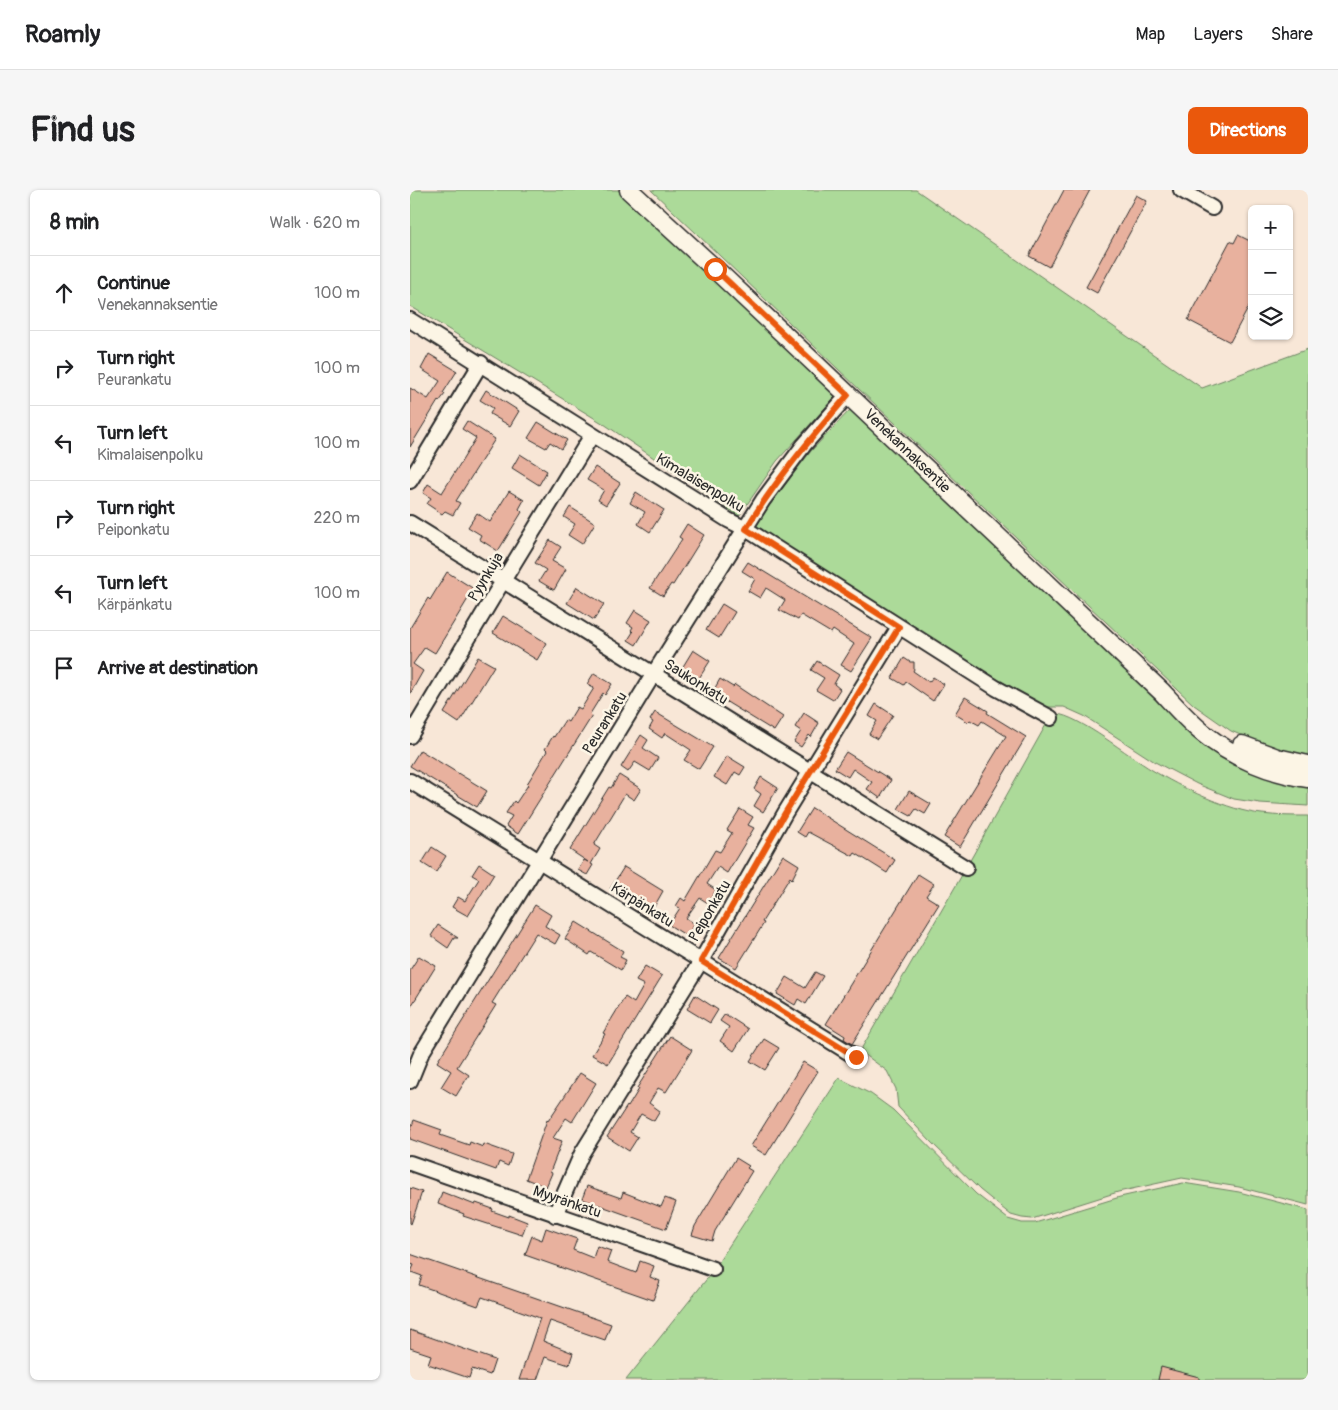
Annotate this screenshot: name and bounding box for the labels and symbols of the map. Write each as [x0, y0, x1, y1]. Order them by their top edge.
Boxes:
route start [704, 258, 727, 281]
street label: Venekannaksentie [860, 405, 955, 498]
street label: Kimalaisenpolku [652, 449, 748, 517]
street label: Pyynkuja [464, 549, 508, 605]
street label: Saukonkatu [660, 655, 732, 709]
street label: Peurankatu [578, 688, 632, 758]
street label: Peiponkatu [685, 877, 735, 945]
street label: Kärpänkatu [607, 878, 677, 932]
route end [845, 1046, 868, 1069]
street label: Myyränkatu [530, 1181, 604, 1223]

